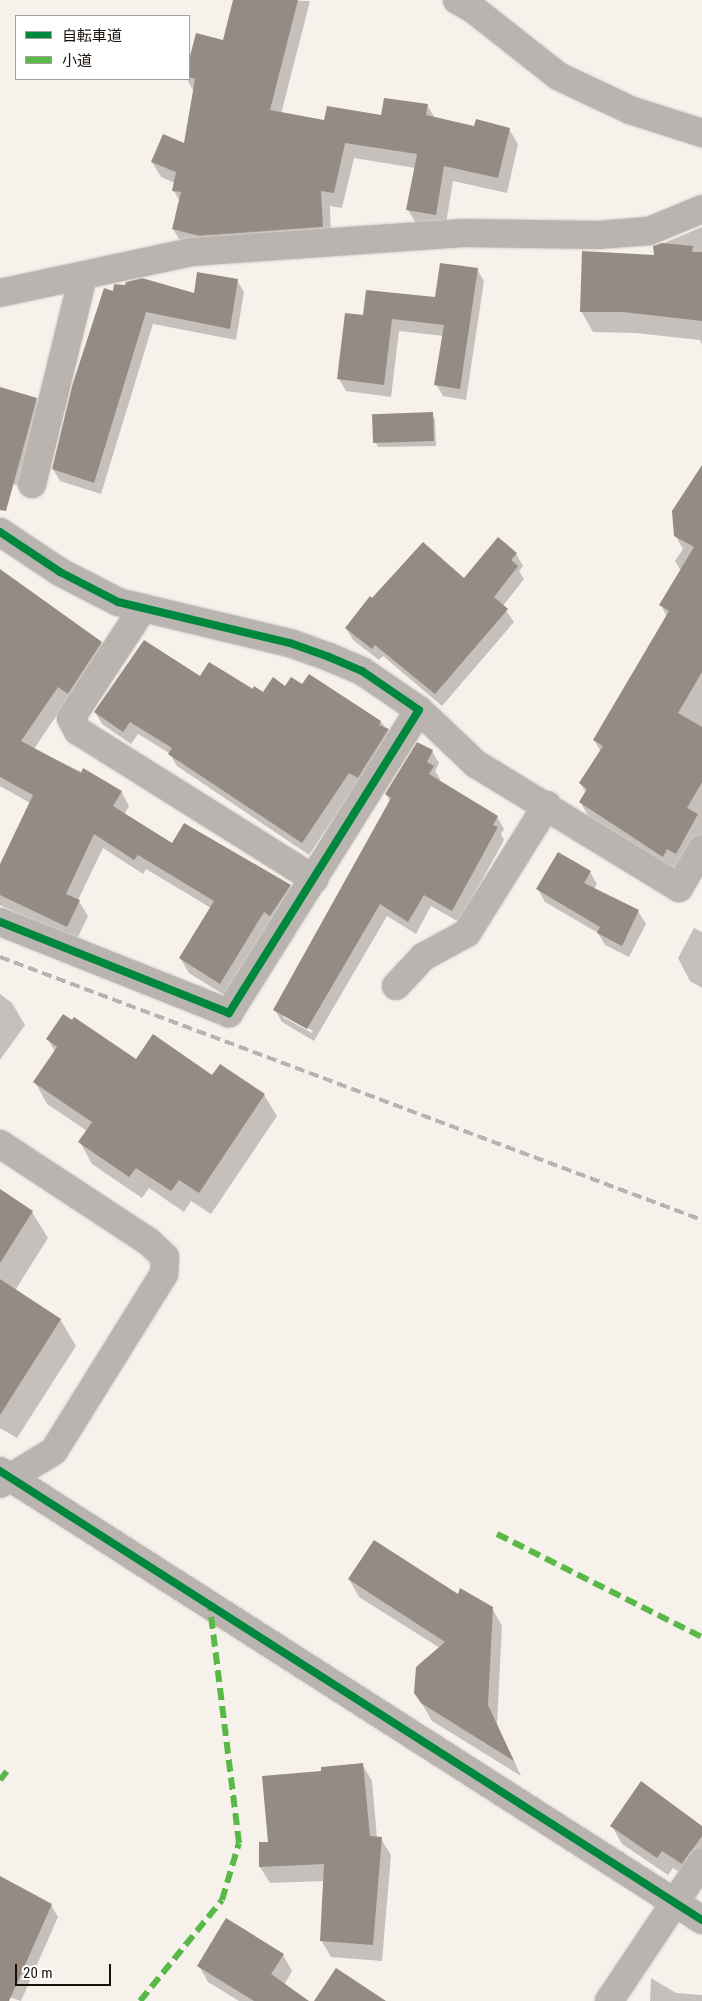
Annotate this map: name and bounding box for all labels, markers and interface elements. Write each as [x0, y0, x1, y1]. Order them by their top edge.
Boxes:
legend [15, 15, 190, 80]
text: 自転車道 [62, 27, 122, 45]
text: 小道 [62, 52, 92, 70]
scale bar [18, 1954, 114, 1986]
text: 20 m [23, 1964, 53, 1982]

